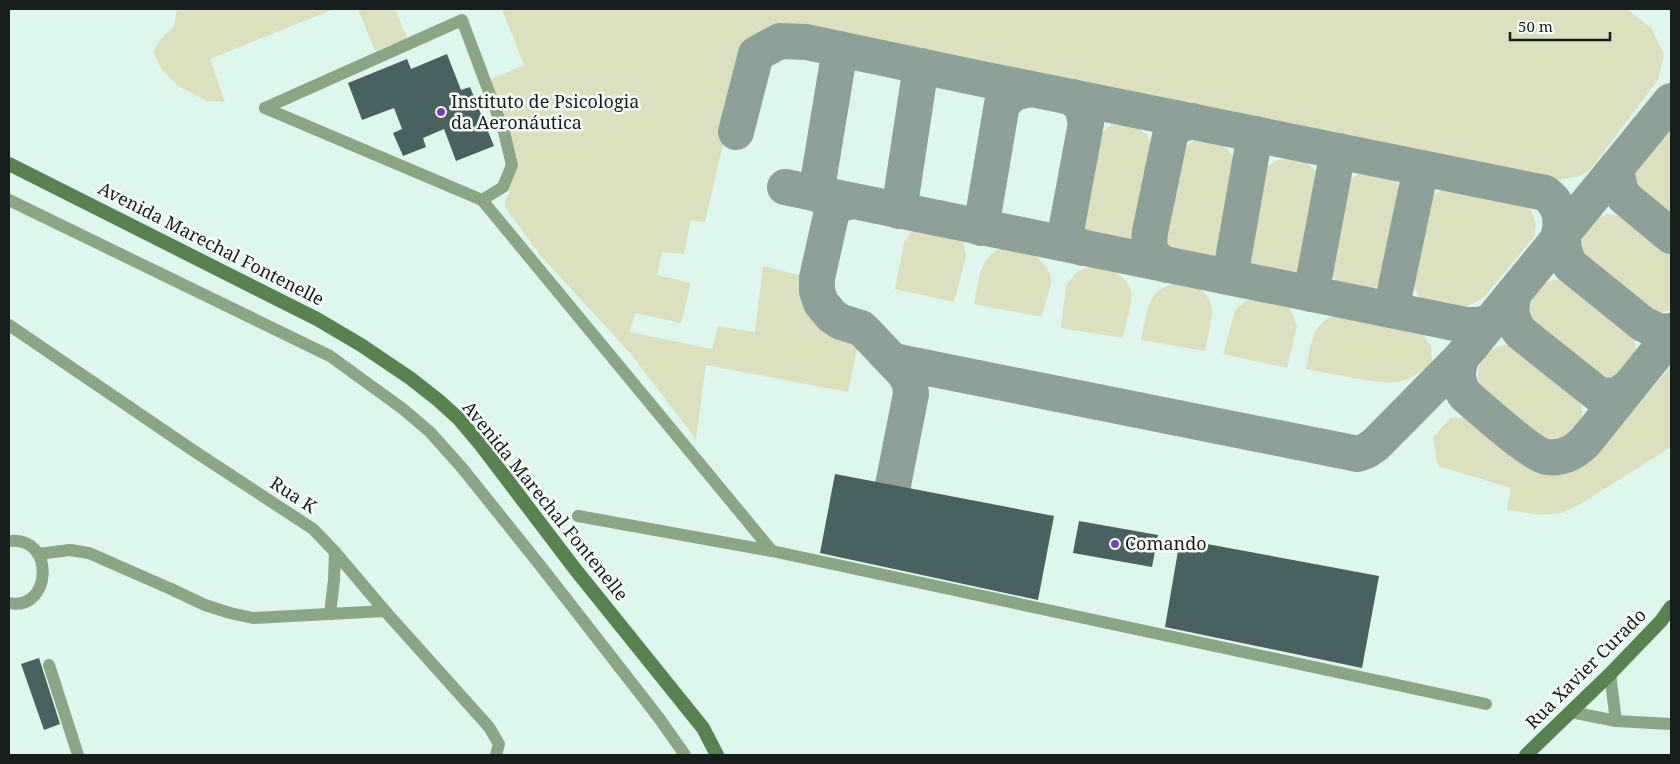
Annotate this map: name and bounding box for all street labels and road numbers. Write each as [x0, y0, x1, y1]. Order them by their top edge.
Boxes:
street label: Avenida Marechal Fontenelle [94, 176, 329, 311]
street label: Avenida Marechal Fontenelle [458, 395, 634, 605]
street label: Rua K [266, 470, 322, 518]
street label: Rua Xavier Curado [1520, 603, 1651, 734]

